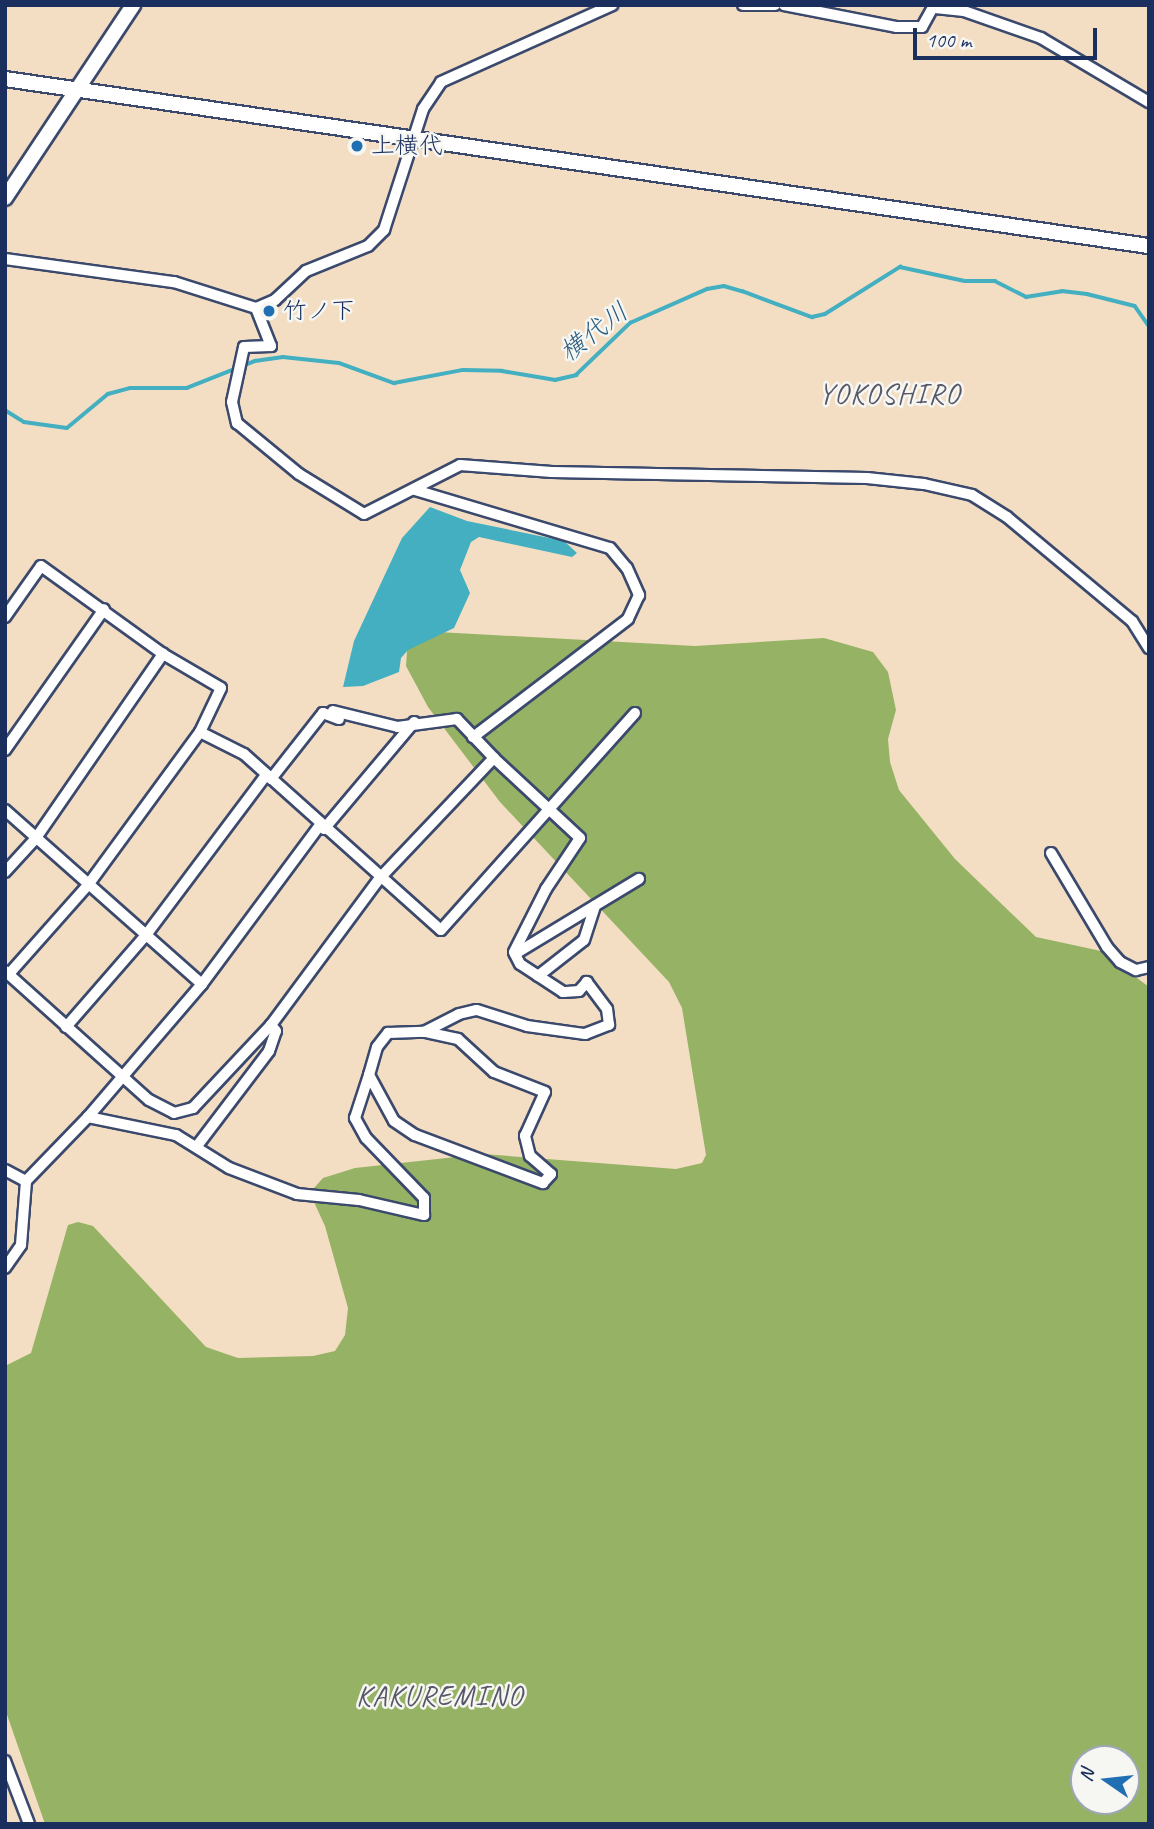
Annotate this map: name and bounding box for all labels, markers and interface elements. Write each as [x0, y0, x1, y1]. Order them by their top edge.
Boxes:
scale bar [916, 14, 1100, 58]
text: 100 m [926, 27, 971, 53]
place label: 上横代 [371, 132, 443, 160]
marker: 上横代 [349, 138, 365, 154]
water label: 横代川 [553, 296, 635, 368]
place label: 竹ノ下 [283, 297, 355, 325]
marker: 竹ノ下 [261, 303, 277, 319]
district label: YOKOSHIRO [821, 377, 959, 411]
district label: KAKUREMINO [359, 1679, 521, 1713]
north arrow [1070, 1745, 1140, 1815]
text: N [1073, 1767, 1100, 1784]

